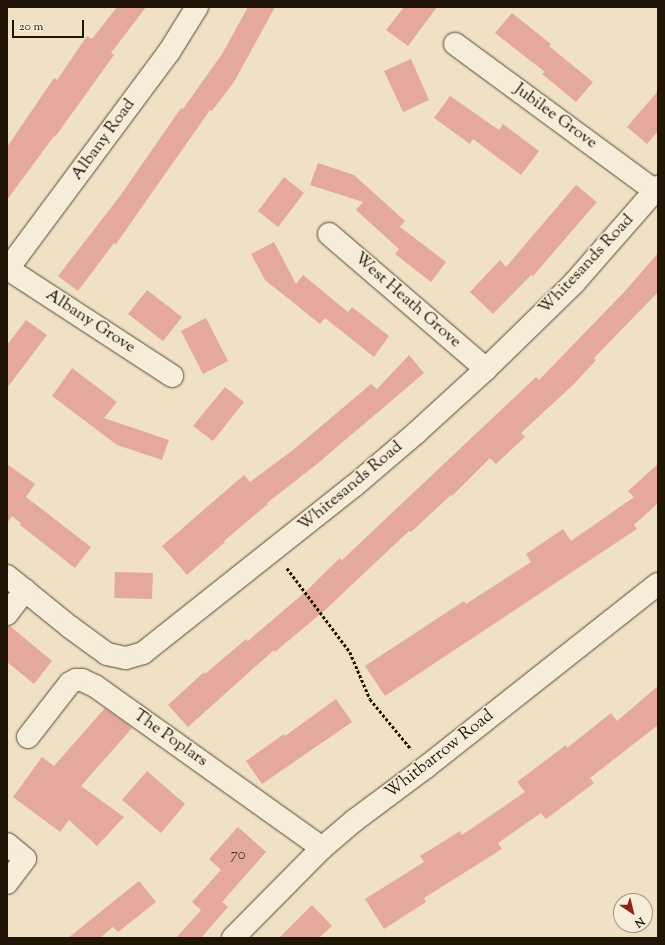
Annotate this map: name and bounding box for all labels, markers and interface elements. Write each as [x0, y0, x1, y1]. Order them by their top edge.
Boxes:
scale bar [14, 12, 86, 38]
text: 20 m [19, 18, 43, 36]
street label: Jubilee Grove [509, 80, 601, 154]
street label: Albany Road [68, 95, 140, 185]
street label: Whitesands Road [535, 211, 639, 319]
street label: West Heath Grove [349, 249, 465, 353]
street label: Albany Grove [41, 285, 139, 359]
street label: Whitesands Road [295, 437, 407, 537]
street label: The Poplars [129, 706, 211, 772]
street label: Whitbarrow Road [382, 706, 498, 804]
house number: 70 [230, 847, 246, 865]
north arrow [613, 893, 653, 933]
text: N [631, 913, 647, 931]

